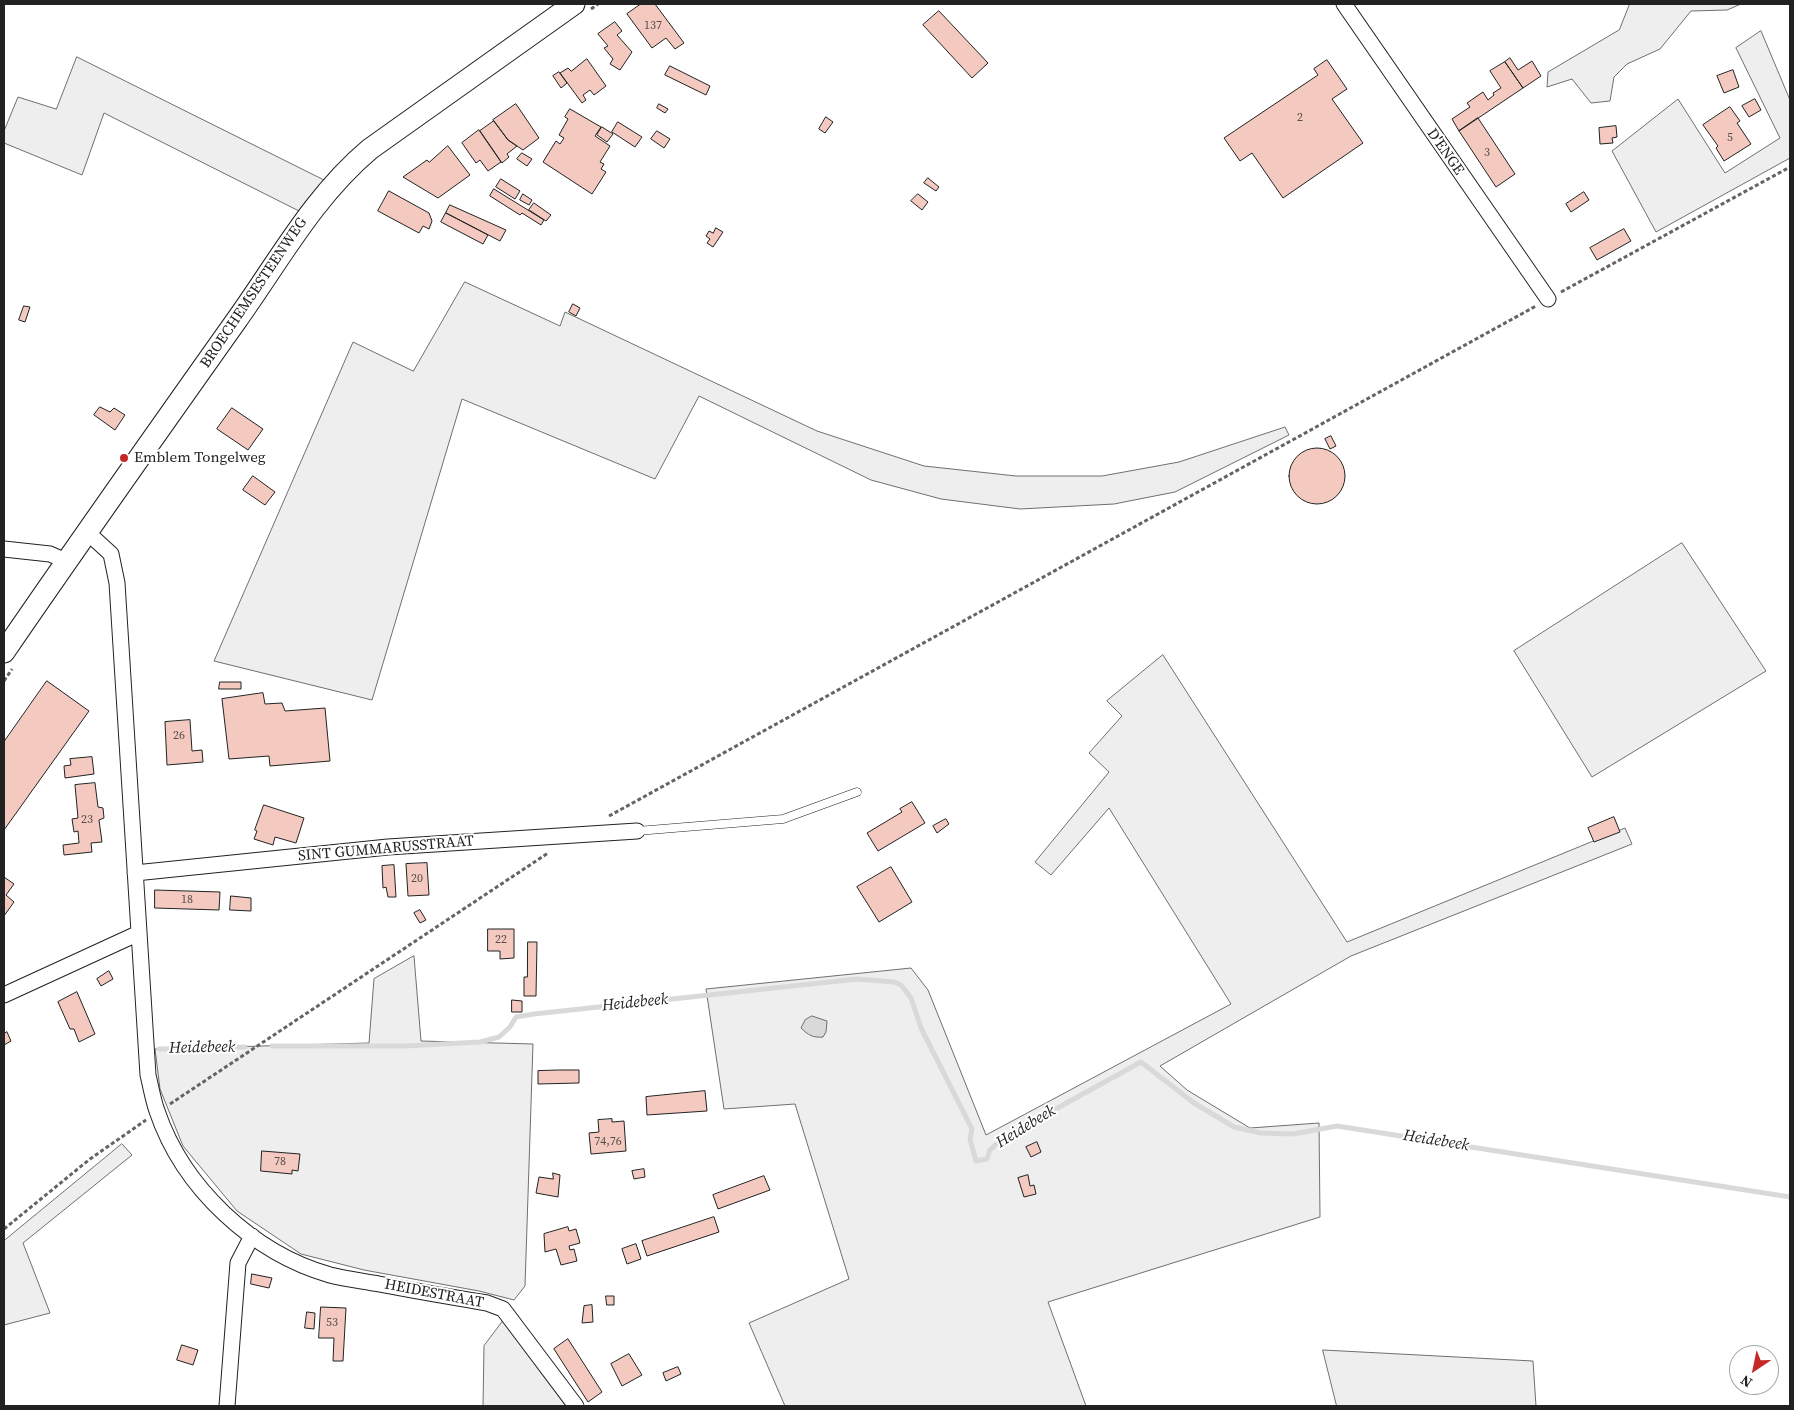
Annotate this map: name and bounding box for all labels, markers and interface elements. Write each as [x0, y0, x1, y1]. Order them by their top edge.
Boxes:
house number: 137 [644, 19, 662, 33]
house number: 2 [1297, 111, 1303, 125]
street label: D'ENGE [1423, 125, 1467, 179]
house number: 5 [1727, 131, 1733, 145]
house number: 3 [1484, 146, 1490, 160]
street label: BROECHEMSESTEENWEG [197, 214, 311, 372]
place label: Emblem Tongelweg [134, 449, 266, 467]
marker: Emblem Tongelweg [118, 452, 130, 464]
house number: 26 [173, 729, 185, 743]
house number: 23 [81, 813, 93, 827]
street label: SINT GUMMARUSSTRAAT [297, 832, 475, 866]
house number: 20 [411, 872, 423, 886]
house number: 18 [181, 893, 193, 907]
house number: 22 [495, 933, 507, 947]
water label: Heidebeek [601, 990, 669, 1016]
water label: Heidebeek [169, 1038, 235, 1058]
water label: Heidebeek [993, 1101, 1059, 1153]
water label: Heidebeek [1402, 1126, 1470, 1156]
house number: 74,76 [594, 1135, 622, 1149]
house number: 78 [274, 1155, 286, 1169]
street label: HEIDESTRAAT [383, 1276, 485, 1312]
house number: 53 [326, 1316, 338, 1330]
north arrow [1729, 1345, 1779, 1395]
text: N [1736, 1370, 1756, 1393]

